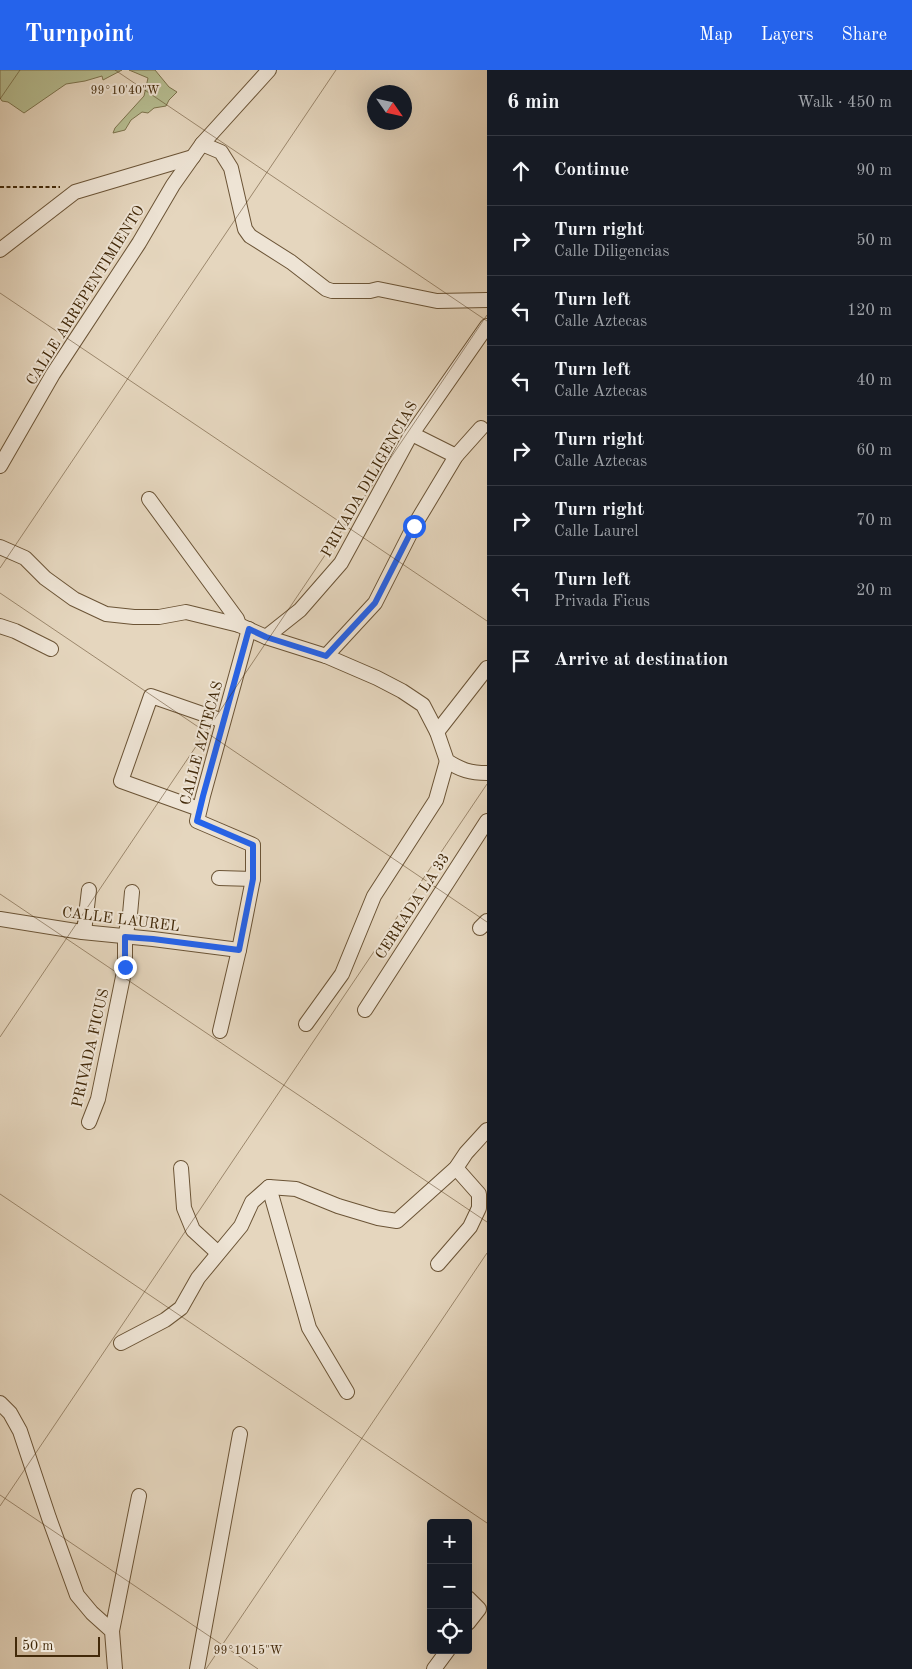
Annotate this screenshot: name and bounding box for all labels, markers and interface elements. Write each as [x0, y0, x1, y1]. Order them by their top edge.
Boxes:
text: Turnpoint [25, 23, 133, 47]
text: Map [699, 26, 733, 44]
text: Layers [761, 26, 813, 44]
text: Share [841, 26, 887, 44]
text: 99°10'40"W [90, 85, 160, 97]
north arrow [367, 85, 412, 130]
text: 6 min [507, 92, 560, 113]
text: Walk · 450 m [797, 95, 892, 111]
icon: ahead [507, 157, 535, 185]
text: Continue [554, 161, 629, 180]
text: 90 m [856, 163, 892, 179]
street label: CALLE ARREPENTIMIENTO [25, 203, 148, 388]
text: Turn right [554, 221, 644, 240]
icon: right [507, 227, 535, 255]
text: 50 m [856, 233, 892, 249]
text: Calle Diligencias [554, 244, 669, 260]
text: Turn left [554, 291, 631, 310]
icon: left [507, 297, 535, 325]
text: 120 m [847, 303, 892, 319]
text: Calle Aztecas [554, 314, 647, 330]
text: Turn left [554, 361, 631, 380]
icon: left [507, 367, 535, 395]
text: 40 m [856, 373, 892, 389]
text: Calle Aztecas [554, 384, 647, 400]
street label: PRIVADA DILIGENCIAS [320, 399, 421, 560]
text: Turn right [554, 431, 644, 450]
icon: right [507, 437, 535, 465]
text: 60 m [856, 443, 892, 459]
text: Calle Aztecas [554, 454, 647, 470]
text: Turn right [554, 501, 644, 520]
icon: right [507, 507, 535, 535]
text: 70 m [856, 513, 892, 529]
route start [403, 515, 426, 538]
text: Calle Laurel [554, 524, 639, 540]
text: Turn left [554, 571, 631, 590]
icon: left [507, 577, 535, 605]
text: 20 m [856, 583, 892, 599]
text: Privada Ficus [554, 594, 650, 610]
icon: arrive [507, 647, 535, 675]
text: Arrive at destination [554, 651, 728, 670]
street label: CALLE AZTECAS [179, 680, 226, 807]
street label: CERRADA LA 33 [374, 851, 453, 962]
street label: CALLE LAUREL [61, 906, 181, 935]
route end [114, 956, 137, 979]
street label: PRIVADA FICUS [71, 988, 112, 1109]
map controls [427, 1519, 472, 1654]
button: + [427, 1519, 472, 1564]
button: − [427, 1564, 472, 1609]
button: locate [427, 1609, 472, 1654]
scale bar [15, 1634, 100, 1657]
text: 50 m [22, 1639, 53, 1653]
text: 99°10'15"W [213, 1644, 283, 1657]

